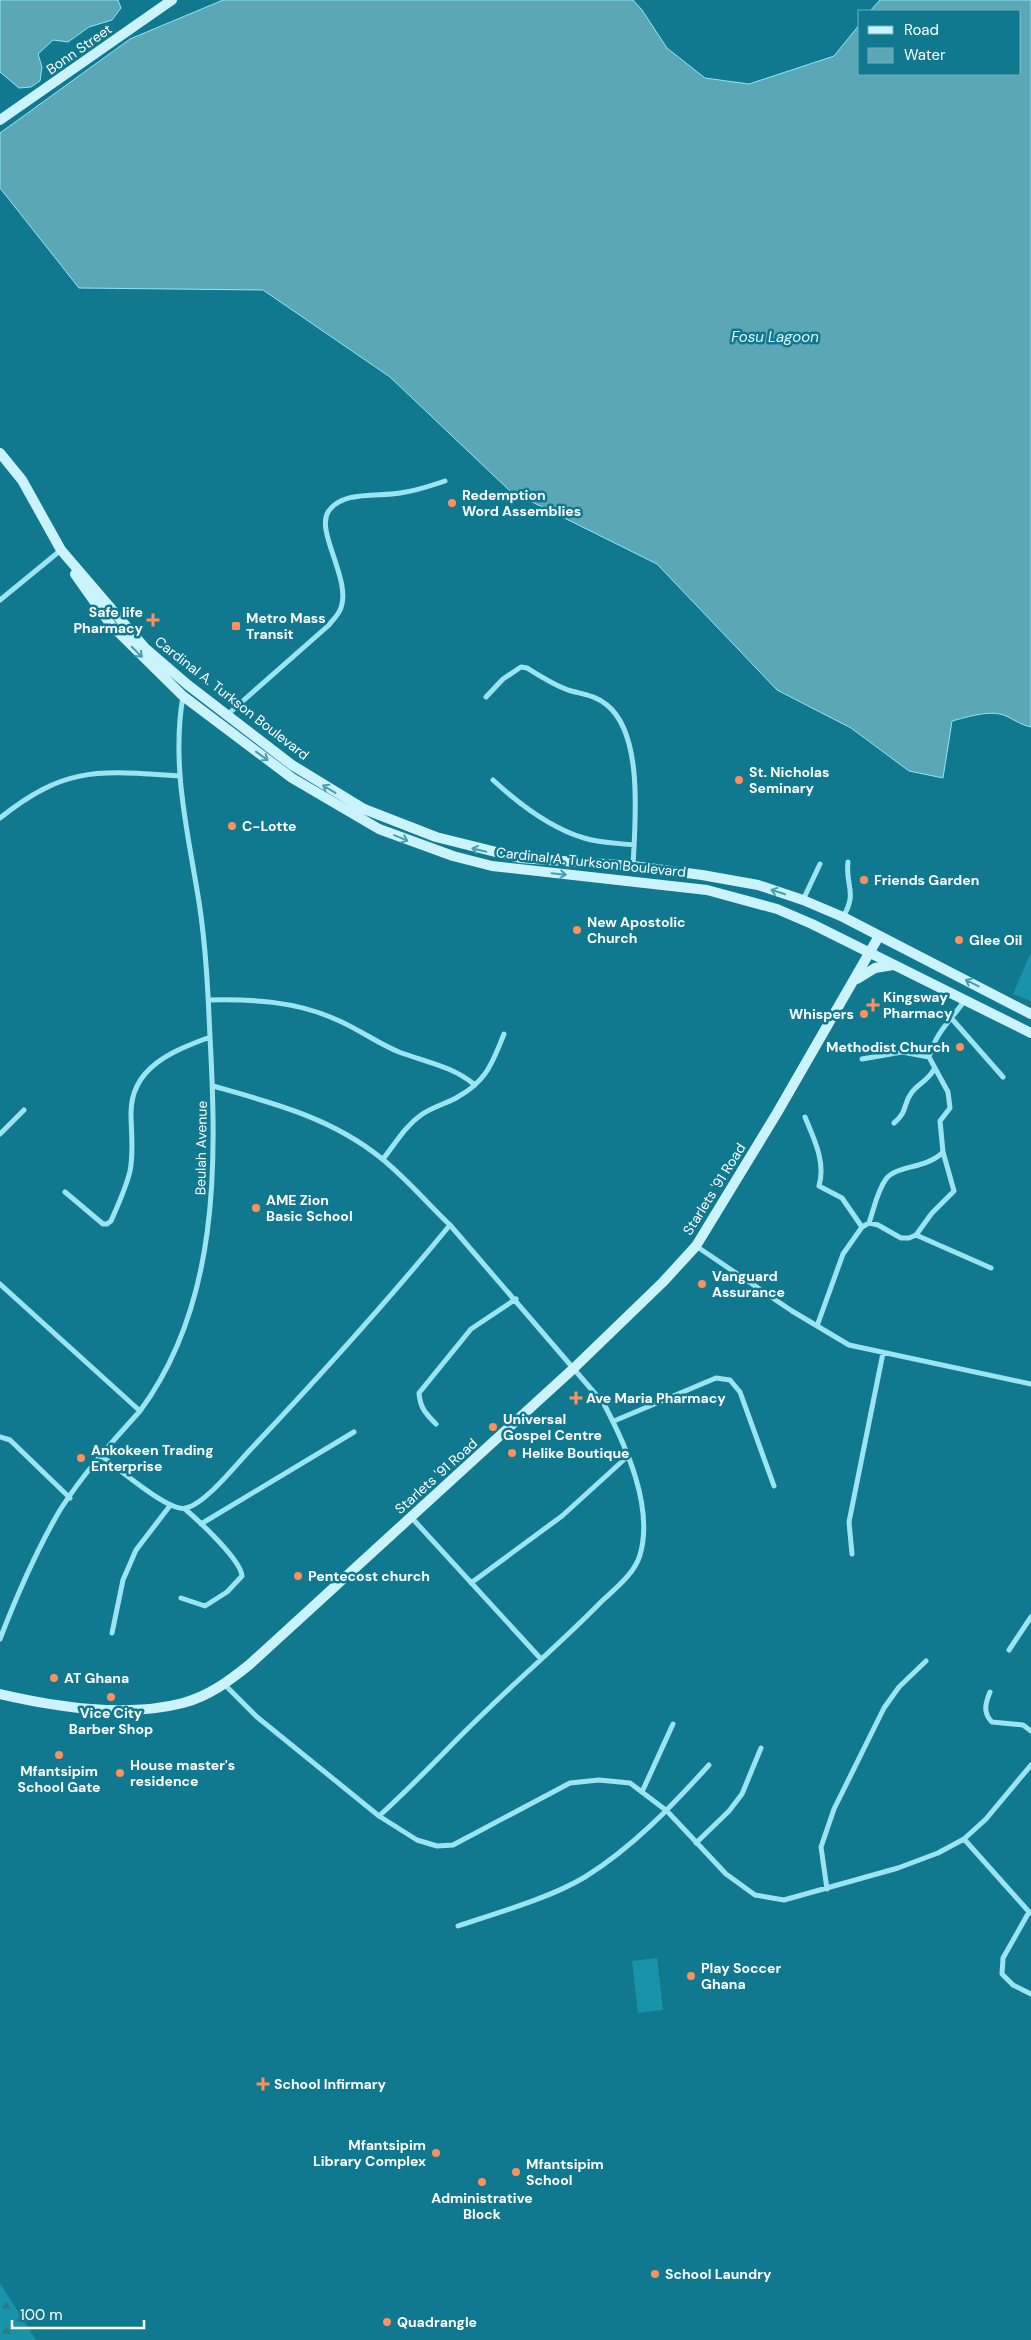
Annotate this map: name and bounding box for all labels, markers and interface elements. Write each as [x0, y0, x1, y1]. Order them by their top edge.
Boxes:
legend [858, 10, 1021, 75]
street label: Bonn Street [43, 20, 115, 78]
text: Road [904, 20, 939, 40]
text: Water [904, 45, 946, 65]
water label: Fosu Lagoon [731, 327, 819, 347]
place label: Redemption Word Assemblies [462, 486, 581, 520]
marker: Redemption Word Assemblies [446, 497, 458, 509]
place label: Safe life Pharmacy [73, 603, 144, 637]
place label: Metro Mass Transit [246, 609, 326, 643]
marker: Safe life Pharmacy [147, 614, 159, 626]
marker: Metro Mass Transit [230, 620, 242, 632]
street label: Cardinal A. Turkson Boulevard [151, 632, 313, 764]
one-way arrow [130, 646, 143, 658]
one-way arrow [254, 751, 268, 761]
place label: St. Nicholas Seminary [749, 763, 829, 797]
marker: St. Nicholas Seminary [733, 774, 745, 786]
one-way arrow [323, 783, 337, 793]
place label: C-Lotte [242, 817, 297, 835]
marker: C-Lotte [226, 820, 238, 832]
one-way arrow [394, 834, 409, 843]
street label: Cardinal A. Turkson Boulevard [495, 843, 687, 881]
one-way arrow [472, 845, 488, 854]
one-way arrow [551, 869, 567, 879]
place label: Friends Garden [874, 871, 979, 889]
marker: Friends Garden [858, 874, 870, 886]
one-way arrow [770, 886, 786, 896]
place label: New Apostolic Church [587, 913, 686, 947]
marker: New Apostolic Church [571, 924, 583, 936]
place label: Glee Oil [969, 931, 1022, 949]
marker: Glee Oil [953, 934, 965, 946]
one-way arrow [965, 978, 980, 987]
place label: Kingsway Pharmacy [883, 988, 953, 1022]
marker: Kingsway Pharmacy [867, 999, 879, 1011]
place label: Whispers [789, 1005, 854, 1023]
marker: Whispers [858, 1008, 870, 1020]
place label: Methodist Church [826, 1038, 950, 1056]
marker: Methodist Church [954, 1041, 966, 1053]
street label: Beulah Avenue [191, 1101, 211, 1195]
street label: Starlets '91 Road [679, 1140, 749, 1238]
place label: AME Zion Basic School [266, 1191, 353, 1225]
marker: AME Zion Basic School [250, 1202, 262, 1214]
place label: Vanguard Assurance [712, 1267, 785, 1301]
marker: Vanguard Assurance [696, 1278, 708, 1290]
place label: Ave Maria Pharmacy [586, 1389, 726, 1407]
marker: Ave Maria Pharmacy [570, 1392, 582, 1404]
place label: Universal Gospel Centre [503, 1410, 602, 1444]
marker: Universal Gospel Centre [487, 1421, 499, 1433]
street label: Starlets '91 Road [391, 1434, 481, 1518]
place label: Ankokeen Trading Enterprise [91, 1441, 214, 1475]
place label: Helike Boutique [522, 1444, 629, 1462]
marker: Helike Boutique [506, 1447, 518, 1459]
marker: Ankokeen Trading Enterprise [75, 1452, 87, 1464]
place label: Pentecost church [308, 1567, 430, 1585]
marker: Pentecost church [292, 1570, 304, 1582]
place label: AT Ghana [64, 1669, 129, 1687]
marker: AT Ghana [48, 1672, 60, 1684]
marker: Vice City Barber Shop [105, 1691, 117, 1703]
place label: Vice City Barber Shop [69, 1704, 153, 1738]
marker: Mfantsipim School Gate [53, 1749, 65, 1761]
place label: House master's residence [130, 1756, 235, 1790]
place label: Mfantsipim School Gate [17, 1762, 101, 1796]
marker: House master's residence [114, 1767, 126, 1779]
place label: Play Soccer Ghana [701, 1959, 781, 1993]
marker: Play Soccer Ghana [685, 1970, 697, 1982]
place label: School Infirmary [274, 2075, 387, 2093]
marker: School Infirmary [256, 2077, 270, 2091]
place label: Mfantsipim Library Complex [313, 2136, 426, 2170]
marker: Mfantsipim Library Complex [430, 2147, 442, 2159]
place label: Mfantsipim School [526, 2155, 604, 2189]
marker: Mfantsipim School [510, 2166, 522, 2178]
marker: Administrative Block [476, 2176, 488, 2188]
place label: Administrative Block [431, 2189, 533, 2223]
place label: School Laundry [665, 2265, 772, 2283]
marker: School Laundry [649, 2268, 661, 2280]
scale bar [12, 2298, 145, 2330]
text: 100 m [20, 2305, 63, 2325]
place label: Quadrangle [397, 2313, 477, 2331]
marker: Quadrangle [381, 2316, 393, 2328]

